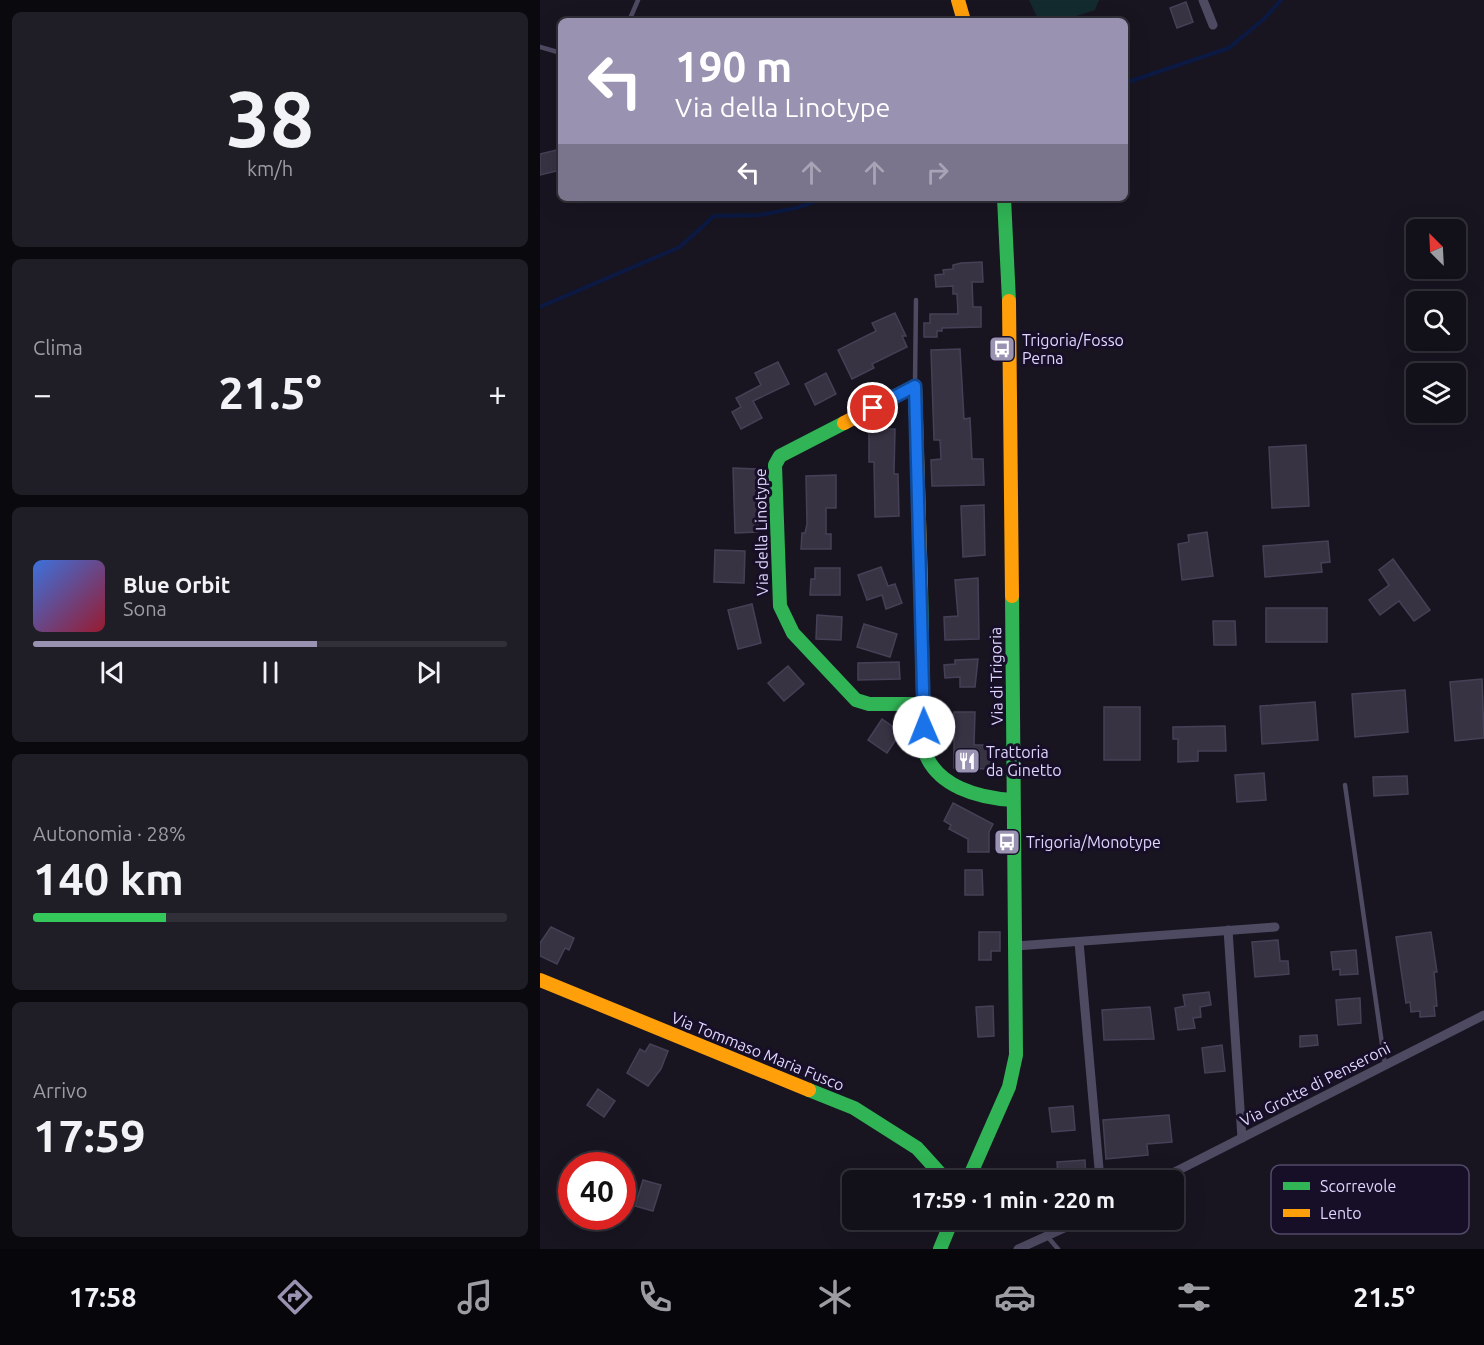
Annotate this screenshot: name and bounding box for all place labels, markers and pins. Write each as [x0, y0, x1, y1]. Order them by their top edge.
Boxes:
place label: Trigoria/Fosso Perna [1022, 331, 1124, 367]
bus stop icon: Trigoria/Fosso Perna [987, 334, 1017, 364]
pin [847, 382, 898, 433]
place label: Trattoria da Ginetto [986, 743, 1062, 779]
restaurant icon: Trattoria da Ginetto [952, 746, 982, 776]
bus stop icon: Trigoria/Monotype [992, 827, 1022, 857]
place label: Trigoria/Monotype [1026, 833, 1161, 851]

